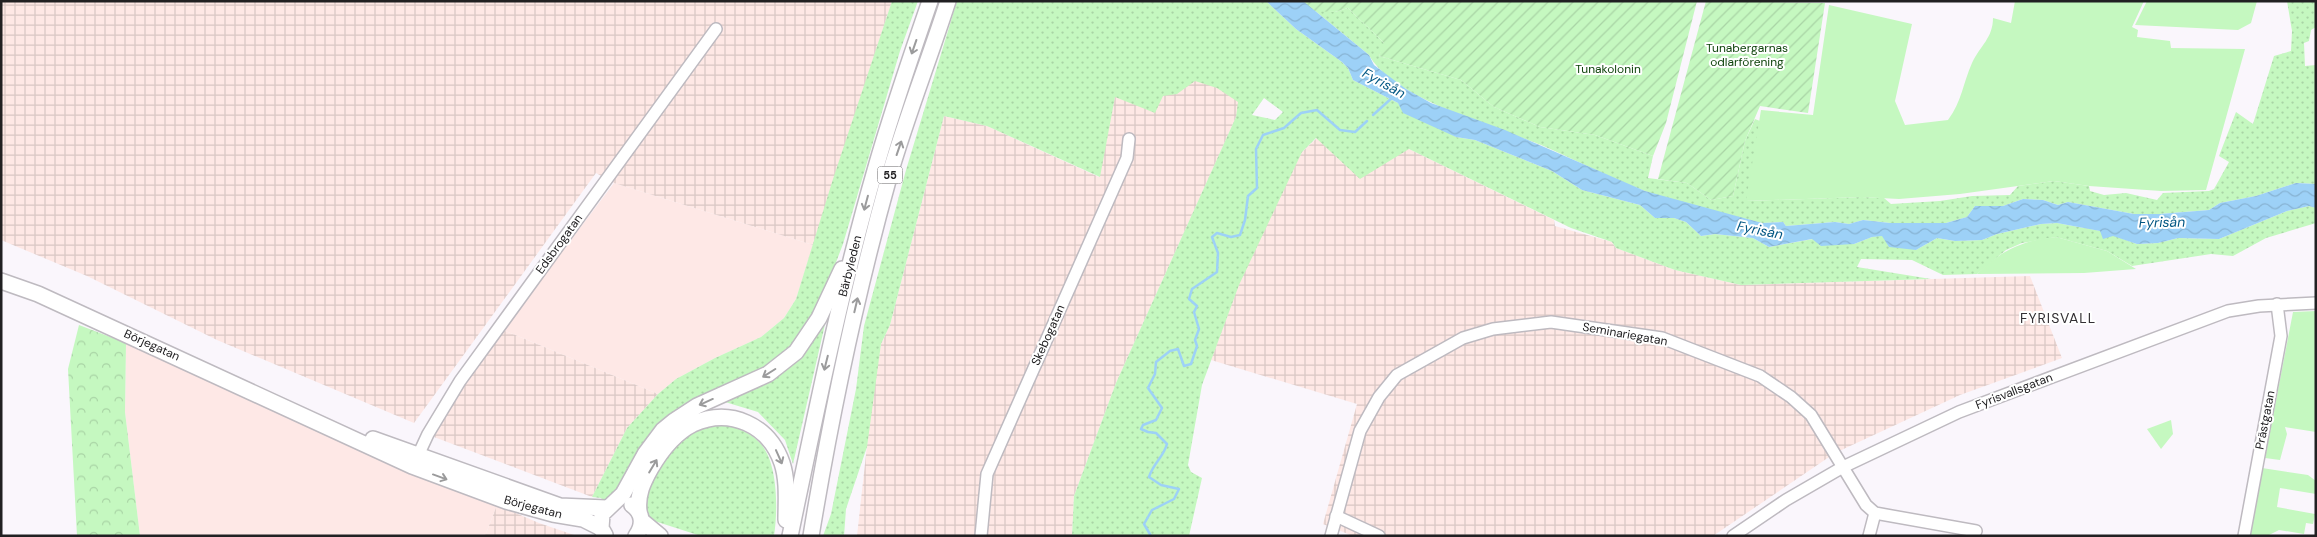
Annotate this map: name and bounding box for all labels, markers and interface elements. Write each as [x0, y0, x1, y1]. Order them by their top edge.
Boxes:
one-way arrow [909, 39, 918, 55]
park label: Tunabergarnas odlarförening [1706, 40, 1788, 70]
park label: Tunakolonin [1575, 61, 1641, 77]
water label: Fyrisån [1359, 64, 1409, 102]
one-way arrow [895, 141, 904, 156]
road number: 55 [878, 166, 902, 184]
one-way arrow [861, 194, 871, 210]
street label: Edsbrogatan [532, 211, 586, 277]
water label: Fyrisån [2139, 213, 2185, 231]
water label: Fyrisån [1735, 217, 1785, 243]
street label: Bärbyleden [835, 234, 865, 298]
one-way arrow [852, 297, 861, 313]
street label: Skebogatan [1027, 302, 1069, 368]
district label: FYRISVALL [2020, 309, 2096, 327]
street label: Seminariegatan [1581, 319, 1669, 349]
street label: Börjegatan [121, 326, 183, 364]
one-way arrow [821, 355, 830, 371]
one-way arrow [763, 368, 777, 378]
street label: Fyrisvallsgatan [1973, 369, 2055, 413]
street label: Prästgatan [2251, 389, 2279, 451]
one-way arrow [699, 398, 714, 408]
one-way arrow [775, 449, 785, 464]
one-way arrow [648, 459, 658, 473]
one-way arrow [432, 473, 448, 482]
street label: Börjegatan [502, 492, 564, 522]

